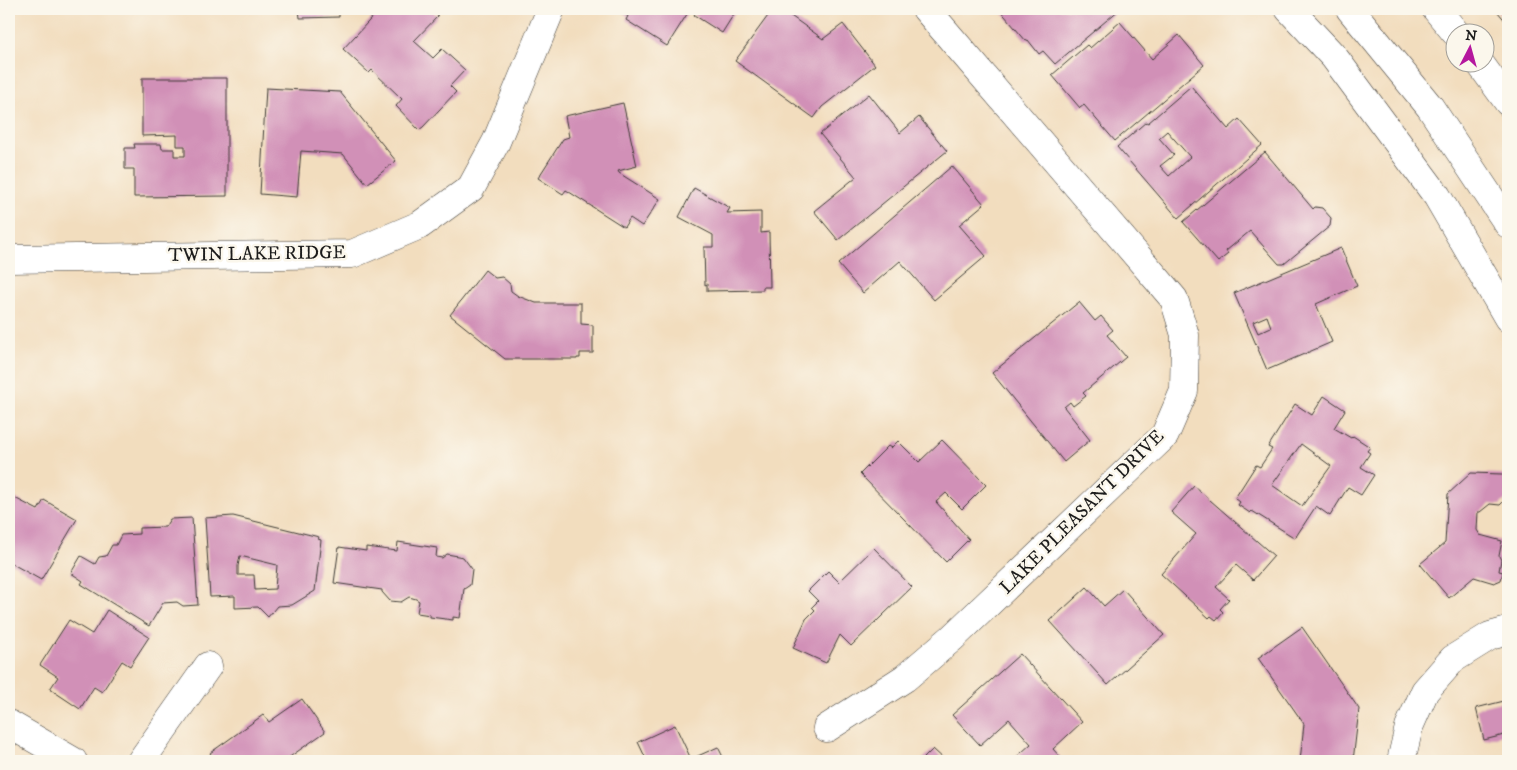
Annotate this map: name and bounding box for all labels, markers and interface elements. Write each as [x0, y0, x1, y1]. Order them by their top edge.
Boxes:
north arrow [1444, 22, 1494, 72]
text: N [1465, 27, 1478, 46]
street label: TWIN LAKE RIDGE [168, 241, 346, 267]
street label: LAKE PLEASANT DRIVE [995, 425, 1169, 599]

